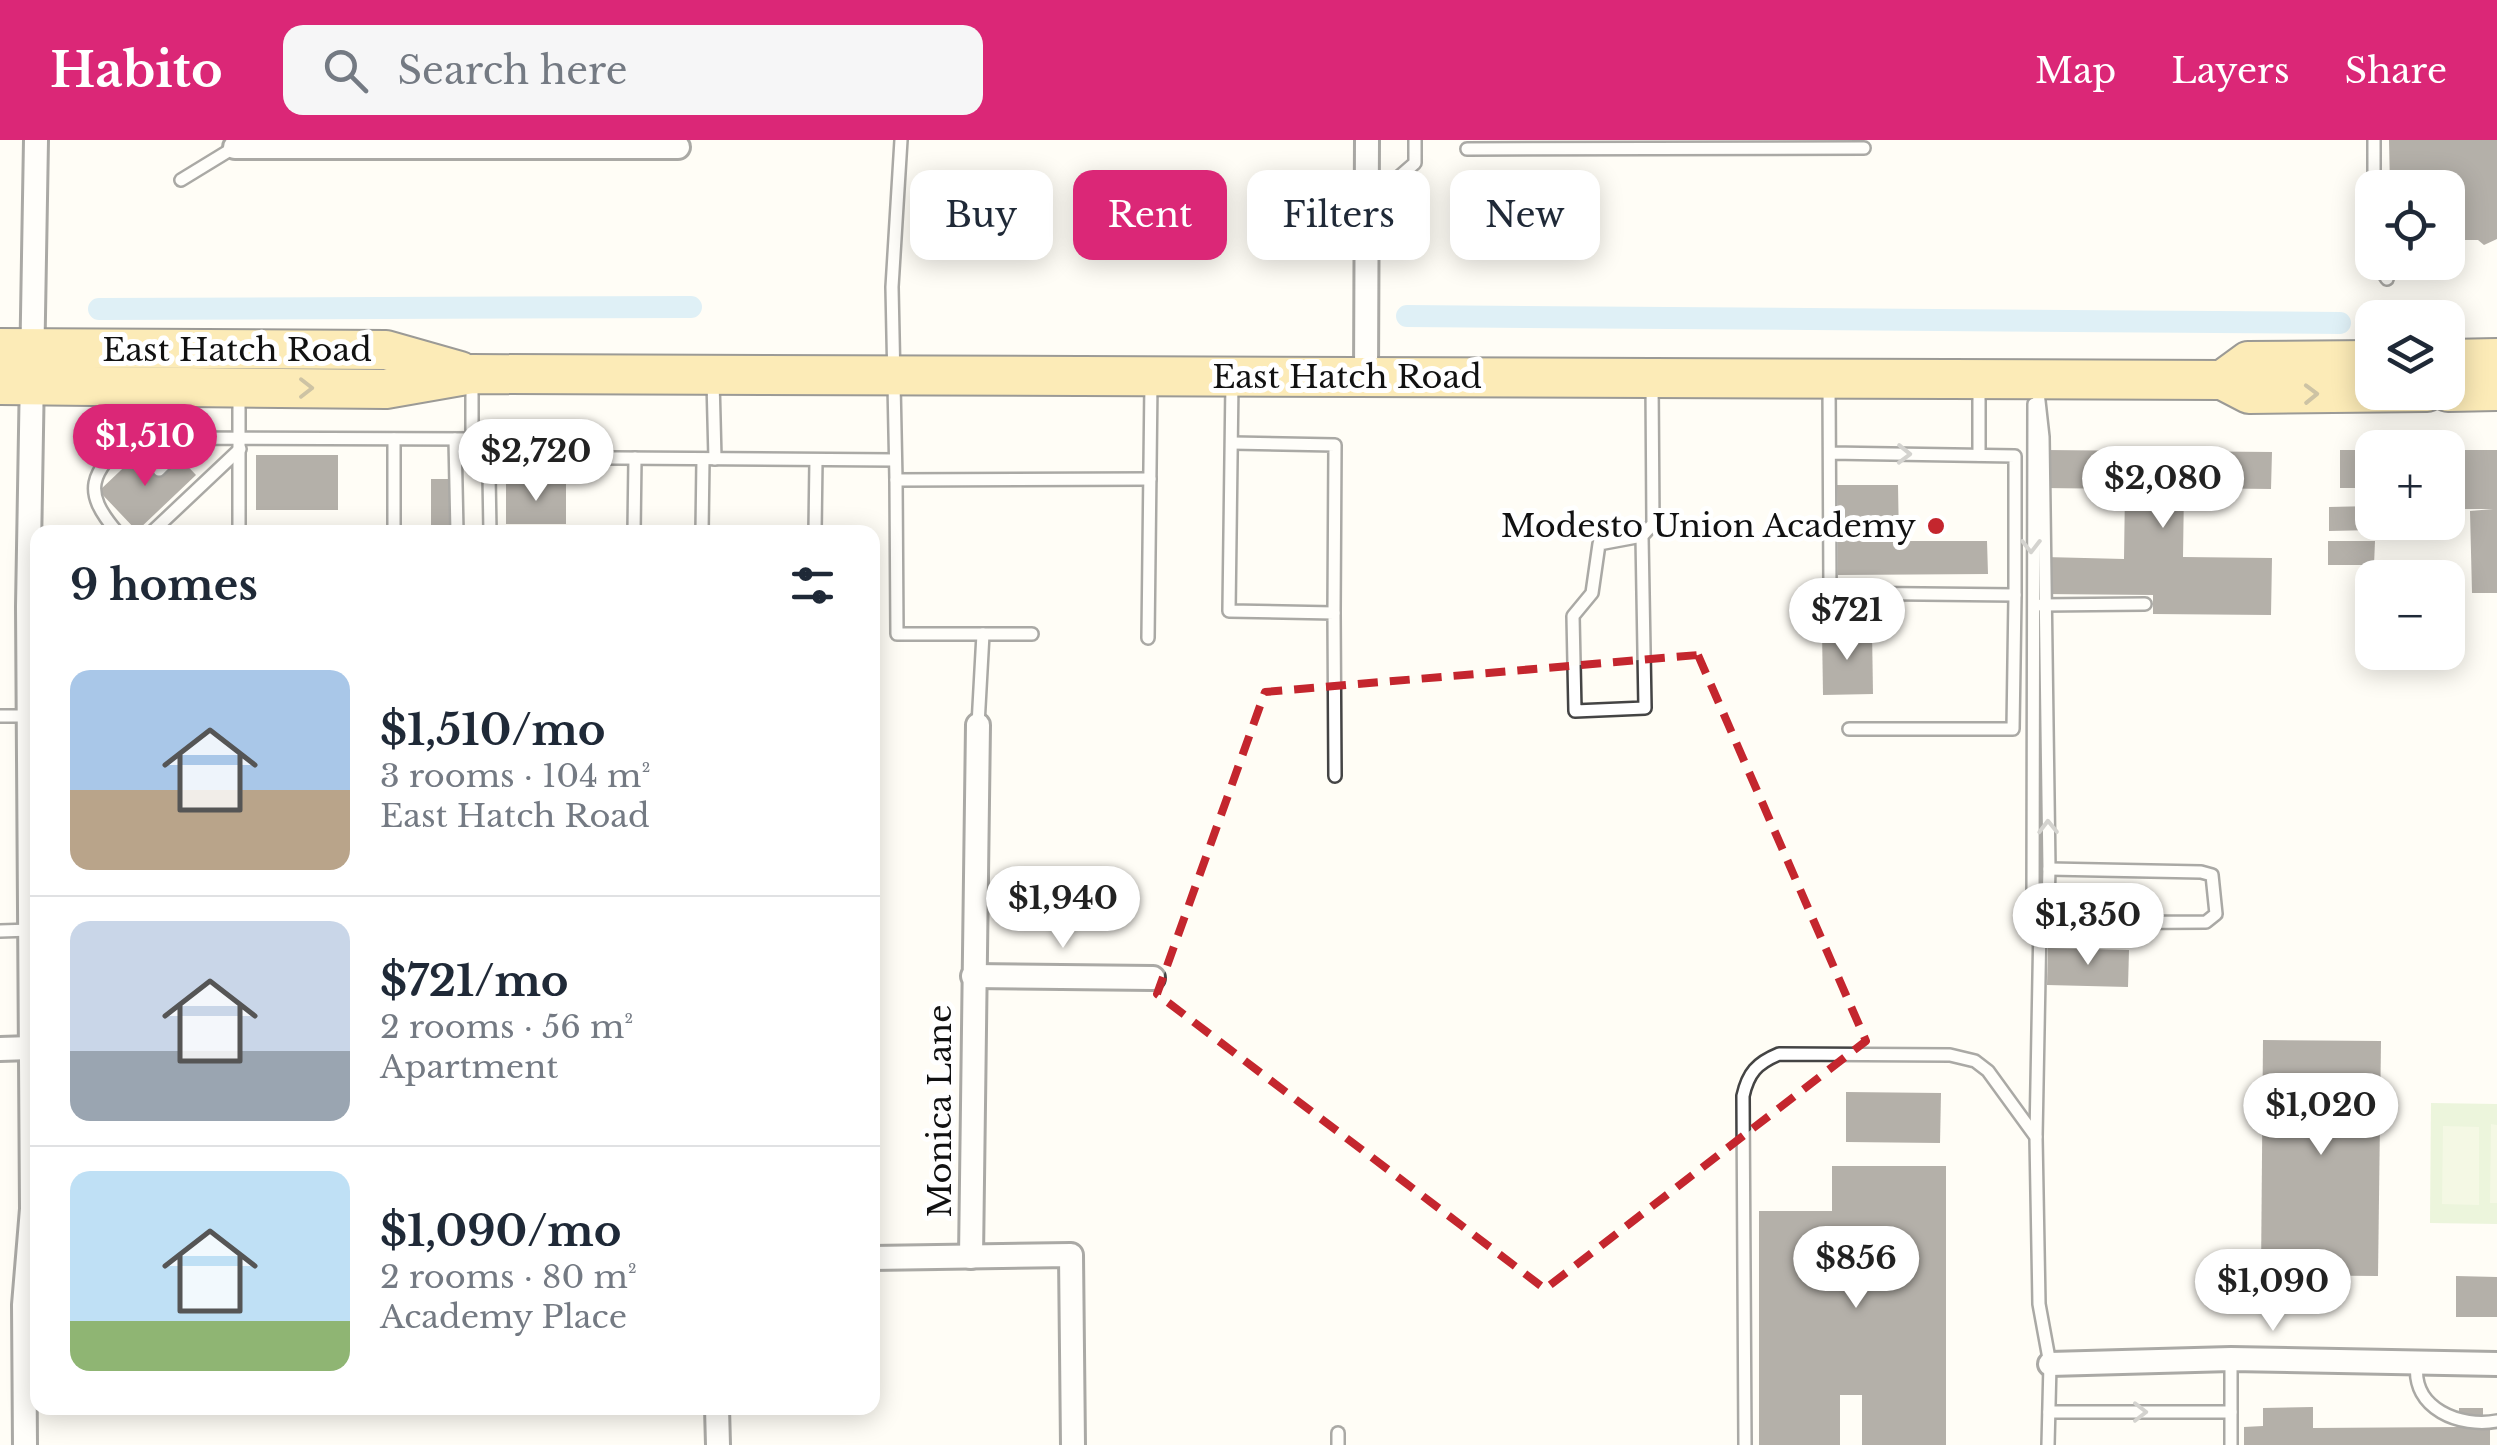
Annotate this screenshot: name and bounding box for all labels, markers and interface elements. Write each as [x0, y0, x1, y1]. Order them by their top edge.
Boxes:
search box [283, 25, 983, 115]
text: Habito [50, 40, 223, 100]
icon: search [318, 43, 373, 98]
text: Search here [398, 47, 627, 94]
text: Map [2035, 49, 2116, 92]
text: Layers [2171, 49, 2290, 92]
text: Share [2345, 49, 2447, 92]
chip: Buy [910, 170, 1053, 260]
chip: Rent [1073, 170, 1227, 260]
chip: Filters [1247, 170, 1430, 260]
chip: New [1450, 170, 1600, 260]
map controls [2355, 170, 2465, 670]
button: locate [2355, 170, 2465, 280]
button: layers [2355, 300, 2465, 410]
street label: East Hatch Road [102, 330, 372, 370]
street label: East Hatch Road [1212, 357, 1482, 397]
one-way arrow [300, 377, 315, 399]
one-way arrow [2304, 383, 2319, 405]
pin: $1,510 [64, 404, 226, 489]
text: $1,510 [95, 416, 195, 456]
pin: $2,720 [455, 419, 617, 504]
button: + [2355, 430, 2465, 540]
text: $2,720 [481, 431, 591, 471]
one-way arrow [1898, 443, 1913, 465]
pin: $2,080 [2082, 446, 2244, 531]
text: $2,080 [2104, 458, 2222, 498]
place label: Modesto Union Academy [1501, 506, 1917, 546]
marker: Modesto Union Academy [1925, 515, 1947, 537]
one-way arrow [2020, 540, 2042, 555]
icon: filters [785, 558, 840, 613]
text: 9 homes [70, 559, 258, 611]
button: − [2355, 560, 2465, 670]
pin: $721 [1788, 578, 1906, 663]
text: $721 [1811, 590, 1883, 630]
text: $1,510/mo [380, 704, 606, 756]
icon: home [150, 710, 270, 830]
text: 3 rooms · 104 m² [380, 756, 651, 796]
text: East Hatch Road [380, 796, 650, 836]
one-way arrow [2038, 818, 2059, 834]
pin: $1,940 [982, 866, 1144, 951]
text: $1,940 [1008, 878, 1118, 918]
pin: $1,350 [2007, 883, 2169, 968]
text: $1,350 [2035, 895, 2141, 935]
text: $721/mo [380, 955, 569, 1007]
icon: home [150, 961, 270, 1081]
street label: Monica Lane [920, 1005, 960, 1218]
text: 2 rooms · 56 m² [380, 1007, 633, 1047]
text: Apartment [380, 1047, 558, 1087]
pin: $1,020 [2240, 1073, 2402, 1158]
text: $1,020 [2265, 1085, 2377, 1125]
text: $1,090/mo [380, 1205, 621, 1257]
icon: home [150, 1211, 270, 1331]
pin: $856 [1797, 1226, 1915, 1311]
text: $856 [1815, 1238, 1897, 1278]
pin: $1,090 [2192, 1249, 2354, 1334]
text: 2 rooms · 80 m² [380, 1257, 637, 1297]
text: $1,090 [2217, 1261, 2329, 1301]
text: Academy Place [380, 1297, 627, 1337]
one-way arrow [2132, 1401, 2148, 1423]

